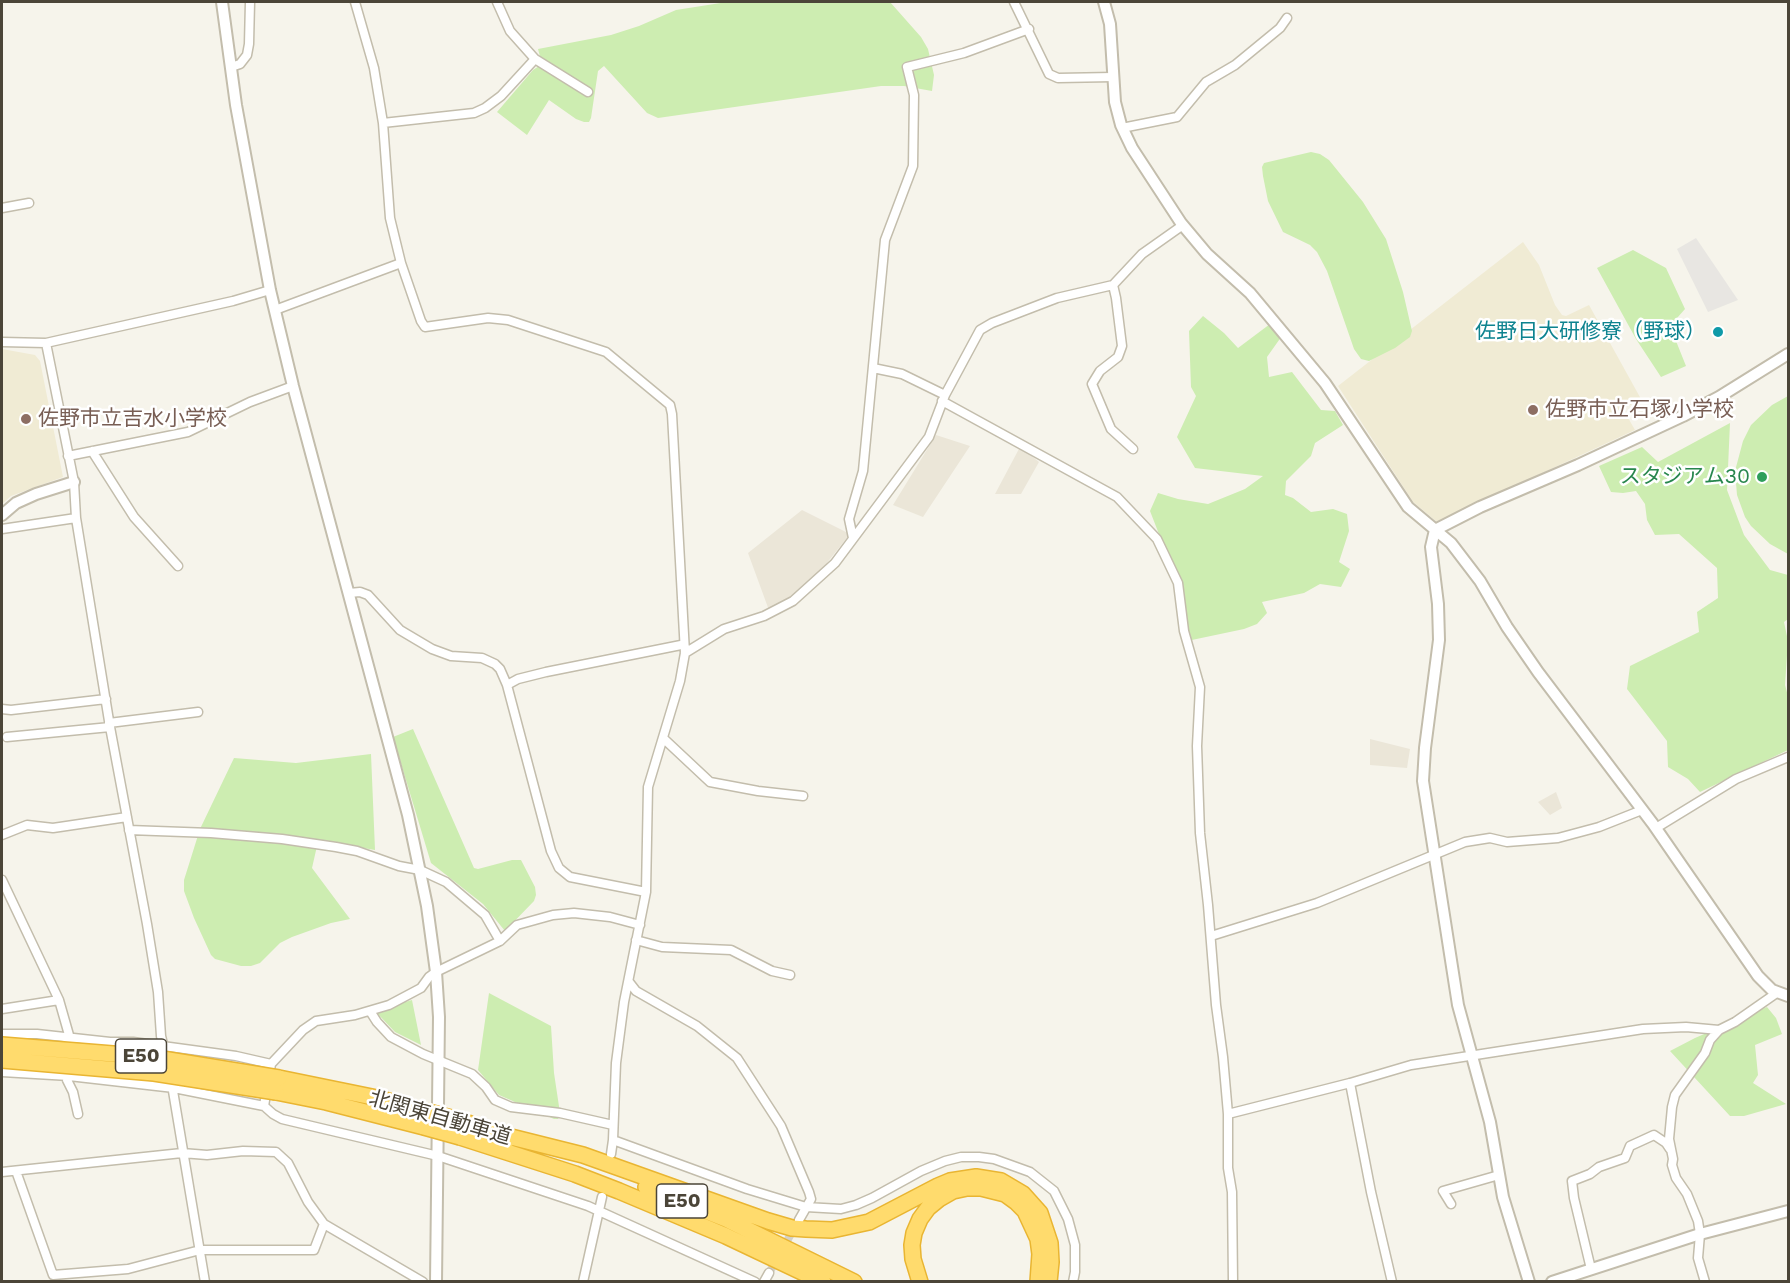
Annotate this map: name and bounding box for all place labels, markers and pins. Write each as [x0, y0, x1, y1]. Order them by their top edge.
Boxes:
place label: 佐野日大研修寮（野球） [1475, 319, 1706, 345]
marker: 佐野日大研修寮（野球） [1711, 325, 1725, 339]
place label: 佐野市立石塚小学校 [1545, 397, 1734, 423]
marker: 佐野市立石塚小学校 [1526, 403, 1540, 417]
place label: 佐野市立吉水小学校 [38, 406, 227, 432]
marker: 佐野市立吉水小学校 [19, 412, 33, 426]
place label: スタジアム30 [1620, 464, 1750, 490]
marker: スタジアム30 [1755, 470, 1769, 484]

